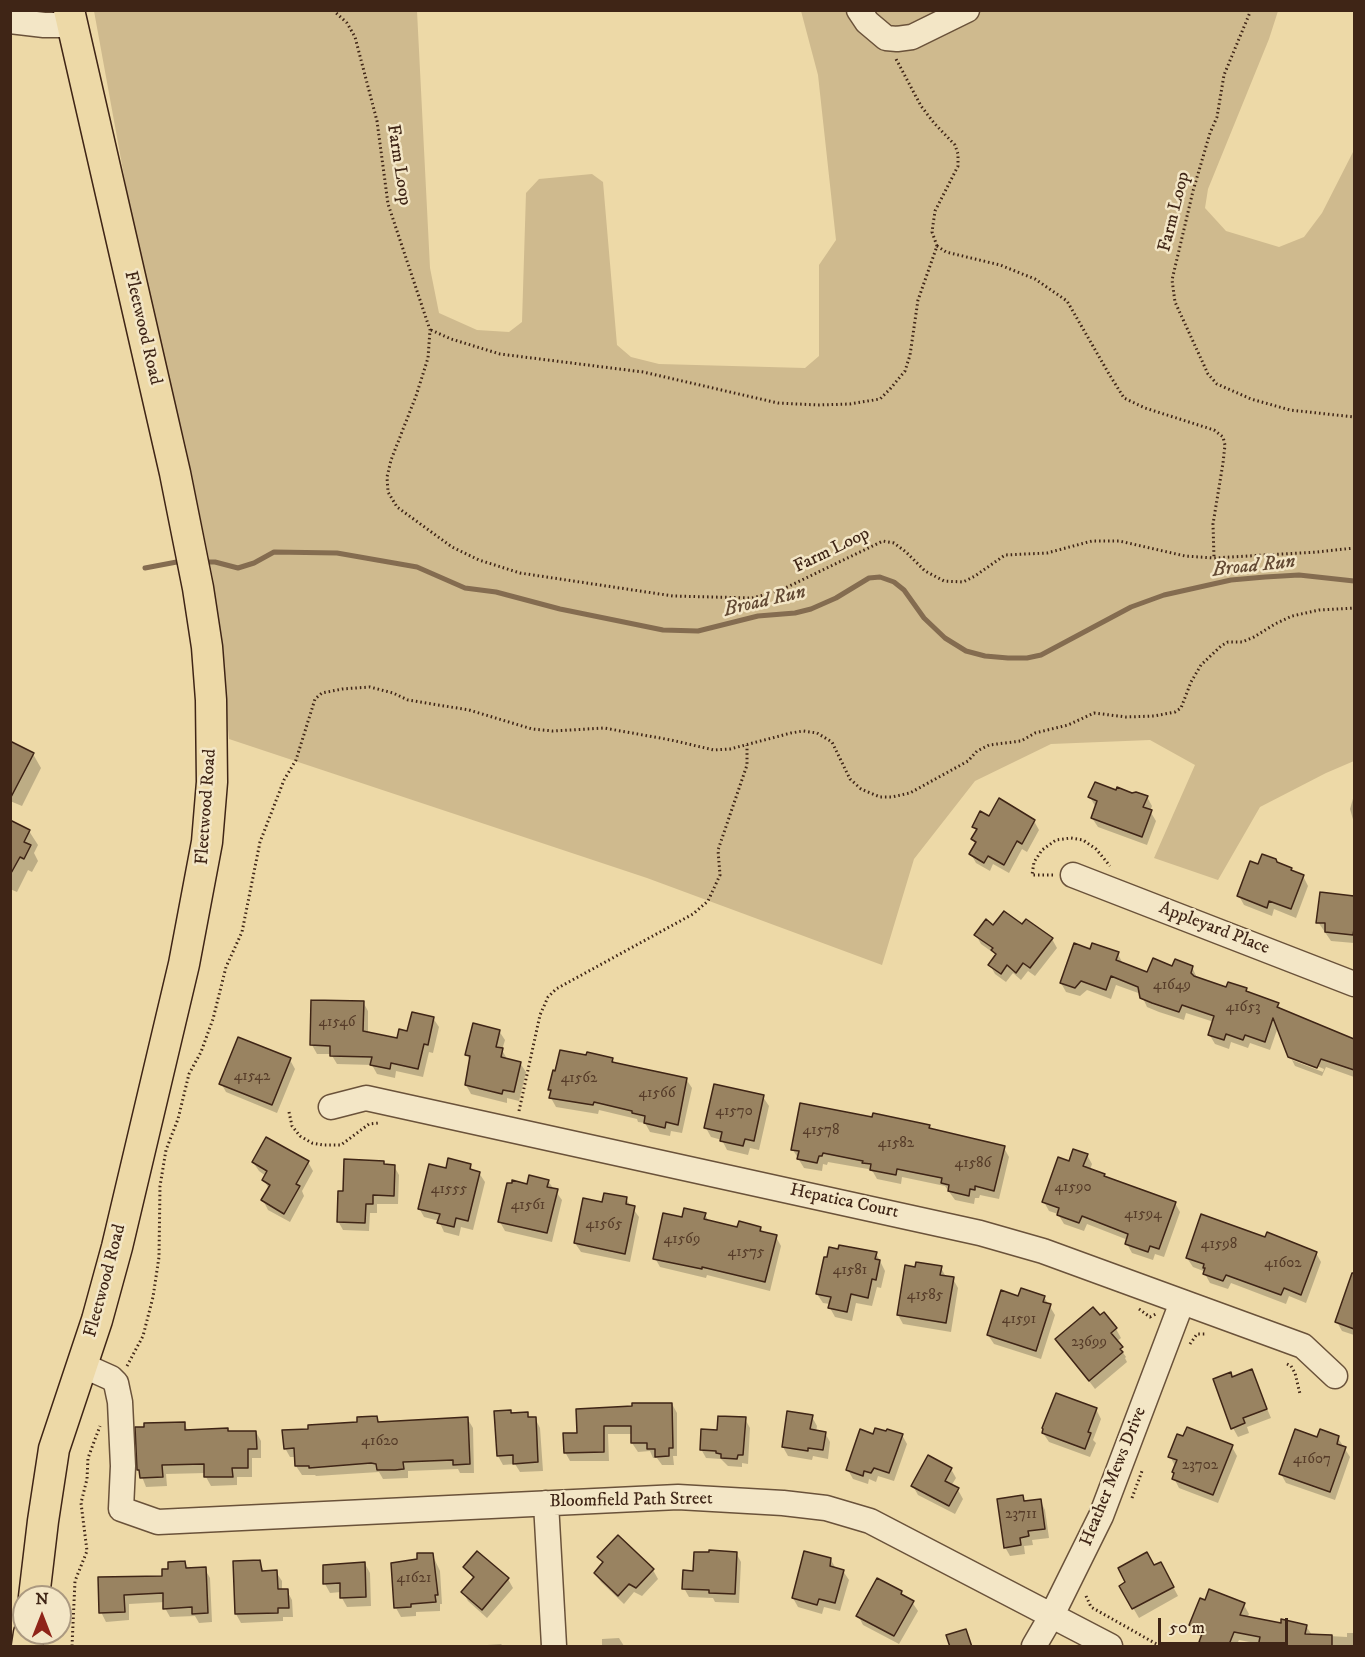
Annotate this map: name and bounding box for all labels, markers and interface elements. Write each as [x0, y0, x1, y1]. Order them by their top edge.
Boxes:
street label: Farm Loop [381, 123, 415, 207]
street label: Farm Loop [1155, 170, 1195, 254]
street label: Fleetwood Road [118, 269, 166, 387]
street label: Farm Loop [791, 523, 873, 579]
water label: Broad Run [1211, 551, 1297, 583]
water label: Broad Run [722, 581, 808, 623]
street label: Fleetwood Road [192, 748, 222, 866]
street label: Appleyard Place [1156, 898, 1272, 960]
house number: 41649 [1153, 977, 1191, 995]
house number: 41653 [1226, 999, 1260, 1017]
house number: 41546 [318, 1014, 356, 1032]
house number: 41542 [234, 1068, 270, 1086]
house number: 41562 [561, 1070, 597, 1088]
house number: 41566 [638, 1085, 676, 1103]
house number: 41570 [715, 1103, 753, 1121]
house number: 41578 [803, 1122, 839, 1140]
house number: 41582 [878, 1135, 914, 1153]
house number: 41586 [955, 1155, 991, 1173]
house number: 41590 [1054, 1179, 1092, 1197]
street label: Hepatica Court [788, 1180, 900, 1224]
house number: 41555 [431, 1181, 467, 1199]
house number: 41561 [511, 1197, 545, 1215]
house number: 41594 [1124, 1206, 1162, 1224]
house number: 41565 [586, 1216, 622, 1234]
street label: Fleetwood Road [81, 1222, 131, 1340]
house number: 41569 [664, 1231, 700, 1249]
house number: 41598 [1201, 1236, 1237, 1254]
house number: 41575 [728, 1244, 764, 1262]
house number: 41602 [1264, 1255, 1302, 1273]
house number: 41581 [833, 1262, 867, 1280]
house number: 41585 [907, 1287, 943, 1305]
house number: 41591 [1002, 1311, 1036, 1329]
house number: 23699 [1071, 1334, 1107, 1352]
street label: Heather Mews Drive [1076, 1404, 1152, 1550]
house number: 41620 [361, 1433, 399, 1451]
house number: 41607 [1293, 1451, 1331, 1469]
house number: 23702 [1182, 1457, 1218, 1475]
street label: Bloomfield Path Street [549, 1489, 713, 1513]
house number: 23711 [1005, 1506, 1037, 1524]
house number: 41621 [397, 1570, 431, 1588]
north arrow [12, 1585, 72, 1645]
text: N [35, 1589, 49, 1609]
scale bar [1161, 1606, 1292, 1644]
text: 50 m [1169, 1617, 1205, 1639]

